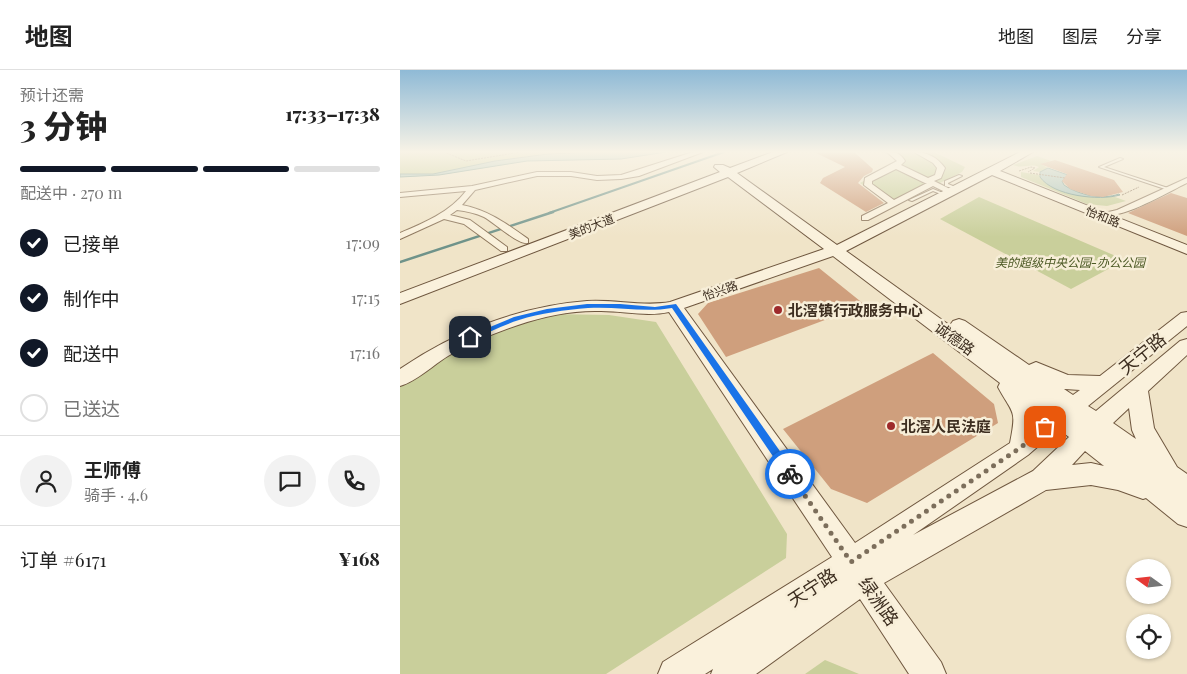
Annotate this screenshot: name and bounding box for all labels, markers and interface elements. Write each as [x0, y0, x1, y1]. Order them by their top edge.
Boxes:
text: 地图 [25, 19, 73, 51]
text: 地图 [998, 24, 1034, 48]
text: 图层 [1062, 24, 1098, 48]
text: 分享 [1126, 24, 1162, 48]
text: 预计还需 [20, 84, 84, 105]
text: 17:33–17:38 [285, 100, 380, 126]
text: 3 分钟 [20, 103, 107, 146]
text: 配送中 · 270 m [20, 182, 122, 203]
street label: 怡和路 [1083, 202, 1123, 230]
street label: 美的大道 [566, 210, 616, 242]
icon: check [20, 229, 48, 257]
text: 已接单 [63, 230, 120, 256]
text: 17:09 [346, 232, 380, 253]
park label: 美的超级中央公园-办公公园 [995, 254, 1147, 270]
street label: 怡兴路 [700, 277, 740, 303]
icon: check [20, 284, 48, 312]
text: 制作中 [63, 285, 120, 311]
text: 17:15 [351, 287, 380, 308]
place label: 北滘镇行政服务中心 [788, 300, 923, 320]
marker: 北滘镇行政服务中心 [772, 304, 784, 316]
pin [449, 316, 491, 358]
street label: 诚德路 [931, 317, 979, 359]
icon: home [456, 323, 484, 351]
street label: 天宁路 [1113, 327, 1171, 379]
icon: check [20, 339, 48, 367]
text: 配送中 [63, 340, 120, 366]
text: 17:16 [349, 342, 380, 363]
text: 已送达 [63, 395, 120, 421]
pin [1024, 406, 1066, 448]
icon: bag [1031, 413, 1059, 441]
place label: 北滘人民法庭 [901, 416, 991, 436]
marker: 北滘人民法庭 [885, 420, 897, 432]
courier [765, 449, 815, 499]
button: person [20, 455, 72, 507]
button: chat [264, 455, 316, 507]
button: phone [328, 455, 380, 507]
text: 王师傅 [84, 456, 141, 482]
icon: bike [776, 460, 804, 488]
text: 骑手 · 4.6 [84, 484, 148, 505]
text: ¥168 [339, 545, 380, 571]
text: 订单 #6171 [20, 546, 106, 572]
north arrow [1126, 559, 1171, 604]
map controls [1126, 559, 1171, 659]
street label: 天宁路 [783, 562, 841, 612]
street label: 绿洲路 [854, 572, 904, 630]
button: locate [1126, 614, 1171, 659]

